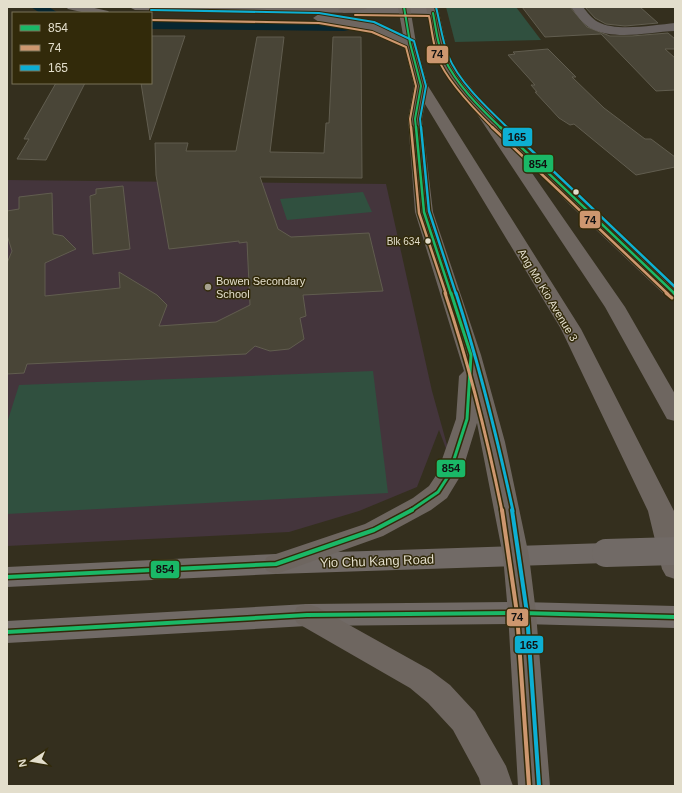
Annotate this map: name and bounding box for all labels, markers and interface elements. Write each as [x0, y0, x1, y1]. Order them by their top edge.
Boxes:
legend [12, 12, 152, 84]
text: 854 [48, 21, 68, 35]
text: 74 [48, 41, 62, 55]
line badge: 74 [426, 45, 449, 64]
text: 74 [431, 48, 444, 60]
text: 165 [48, 61, 68, 75]
line badge: 165 [502, 127, 533, 147]
text: 165 [508, 131, 526, 143]
line badge: 854 [523, 154, 554, 173]
text: 854 [529, 158, 548, 170]
unlabelled marker [571, 187, 581, 197]
line badge: 74 [579, 210, 601, 229]
text: 74 [584, 214, 597, 226]
place label: Blk 634 [387, 236, 420, 247]
marker: Blk 634 [423, 236, 433, 246]
street label: Ang Mo Kio Avenue 3 [516, 247, 580, 343]
place label: Bowen Secondary School [216, 275, 306, 300]
marker: Bowen Secondary School [203, 282, 213, 292]
line badge: 854 [436, 459, 466, 478]
text: 854 [442, 462, 461, 474]
street label: Yio Chu Kang Road [320, 552, 434, 570]
line badge: 854 [150, 560, 180, 579]
text: 854 [156, 563, 175, 575]
line badge: 74 [506, 608, 529, 627]
text: 74 [511, 611, 524, 623]
line badge: 165 [514, 635, 544, 654]
text: 165 [520, 639, 538, 651]
north arrow [12, 741, 52, 781]
text: N [16, 758, 29, 768]

